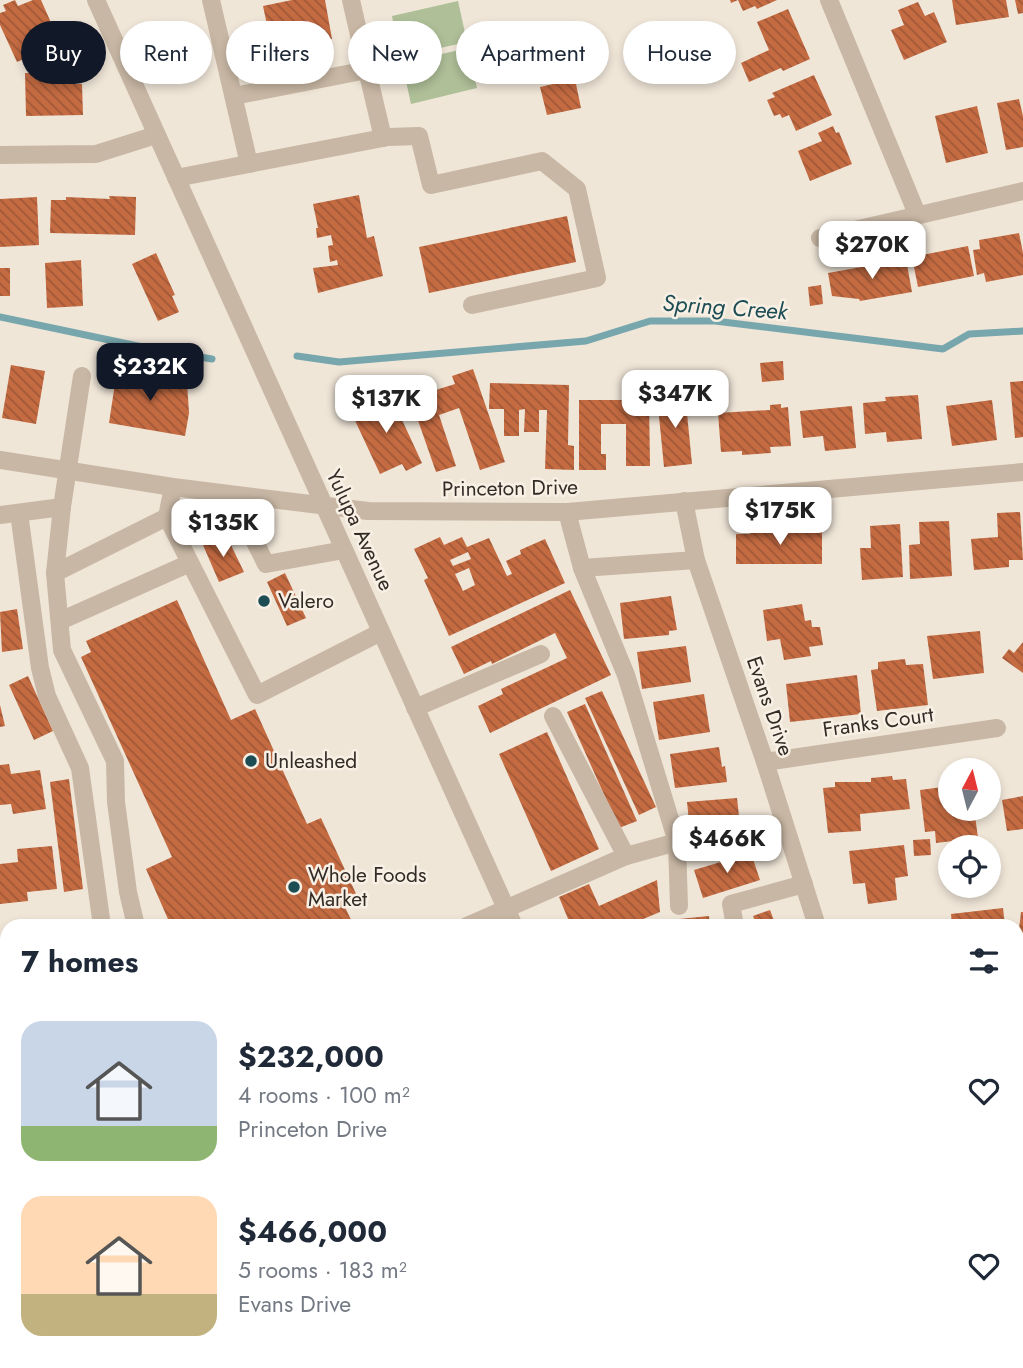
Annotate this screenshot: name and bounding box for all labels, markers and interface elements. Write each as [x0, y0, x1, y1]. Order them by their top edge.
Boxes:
chip: Buy [21, 21, 106, 84]
chip: Rent [120, 21, 212, 84]
chip: Filters [226, 21, 334, 84]
chip: New [348, 21, 442, 84]
chip: Apartment [456, 21, 609, 84]
chip: House [623, 21, 736, 84]
pin: $270K [823, 222, 921, 281]
text: $270K [835, 227, 909, 261]
water label: Spring Creek [661, 286, 790, 328]
pin: $232K [101, 344, 199, 403]
text: $232K [113, 349, 187, 383]
pin: $347K [626, 370, 724, 430]
pin: $137K [337, 376, 435, 435]
text: $347K [638, 376, 712, 410]
text: $137K [351, 381, 421, 415]
street label: Yulupa Avenue [319, 464, 401, 596]
street label: Princeton Drive [442, 472, 579, 504]
pin: $175K [731, 488, 829, 547]
text: $175K [745, 493, 815, 527]
pin: $135K [174, 500, 272, 559]
text: $135K [187, 505, 259, 539]
place label: Valero [278, 586, 334, 616]
marker: Valero [256, 593, 272, 609]
street label: Evans Drive [739, 652, 801, 760]
street label: Franks Court [821, 699, 935, 745]
place label: Unleashed [265, 746, 357, 776]
marker: Unleashed [243, 753, 259, 769]
north arrow [938, 758, 1001, 821]
map controls [938, 758, 1001, 898]
pin: $466K [678, 816, 776, 875]
text: $466K [688, 821, 766, 855]
button: locate [938, 835, 1001, 898]
place label: Whole Foods Market [308, 860, 426, 914]
marker: Whole Foods Market [286, 879, 302, 895]
text: 7 homes [21, 940, 138, 983]
icon: filters [965, 942, 1003, 980]
text: $232,000 [238, 1035, 384, 1078]
icon: home [77, 1049, 161, 1133]
icon: heart [965, 1072, 1003, 1110]
text: 4 rooms · 100 m² [238, 1078, 410, 1112]
text: Princeton Drive [238, 1112, 387, 1146]
text: $466,000 [238, 1210, 387, 1253]
icon: home [77, 1224, 161, 1308]
icon: heart [965, 1247, 1003, 1285]
text: 5 rooms · 183 m² [238, 1253, 407, 1287]
text: Evans Drive [238, 1287, 351, 1321]

